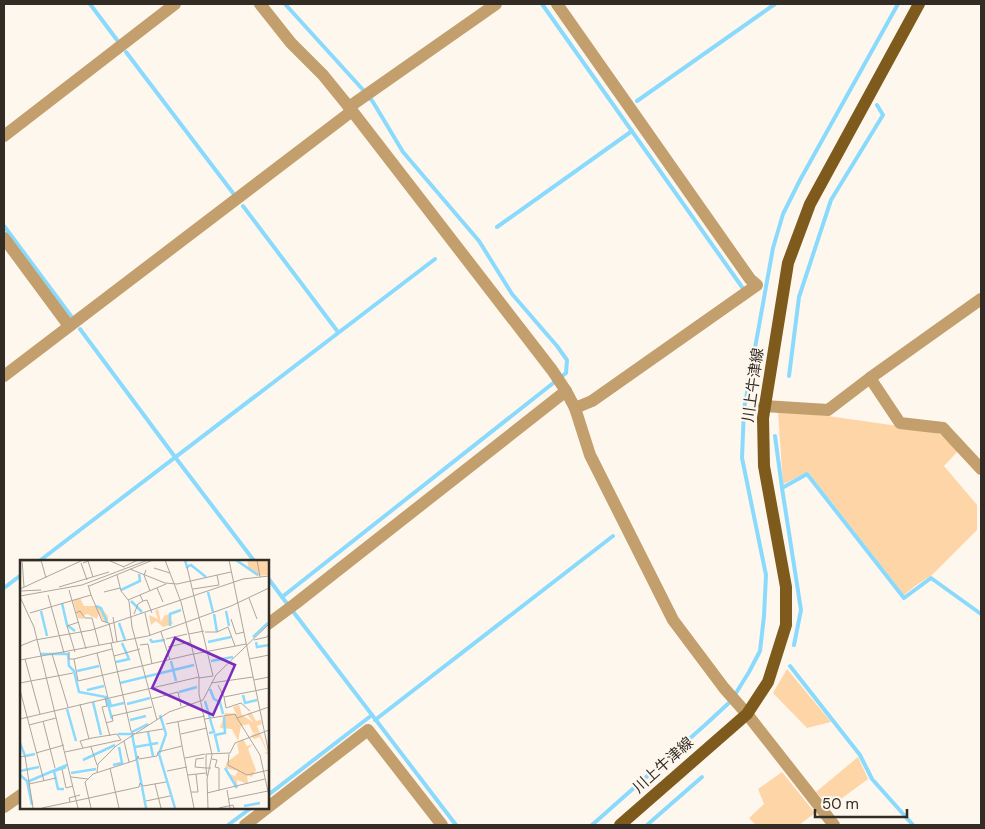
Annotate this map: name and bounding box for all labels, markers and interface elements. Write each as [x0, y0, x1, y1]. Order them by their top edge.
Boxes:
street label: 川上牛津線 [738, 346, 768, 424]
inset map [20, 560, 269, 809]
street label: 川上牛津線 [628, 732, 698, 798]
scale bar [815, 786, 908, 818]
text: 50 m [822, 794, 859, 814]

